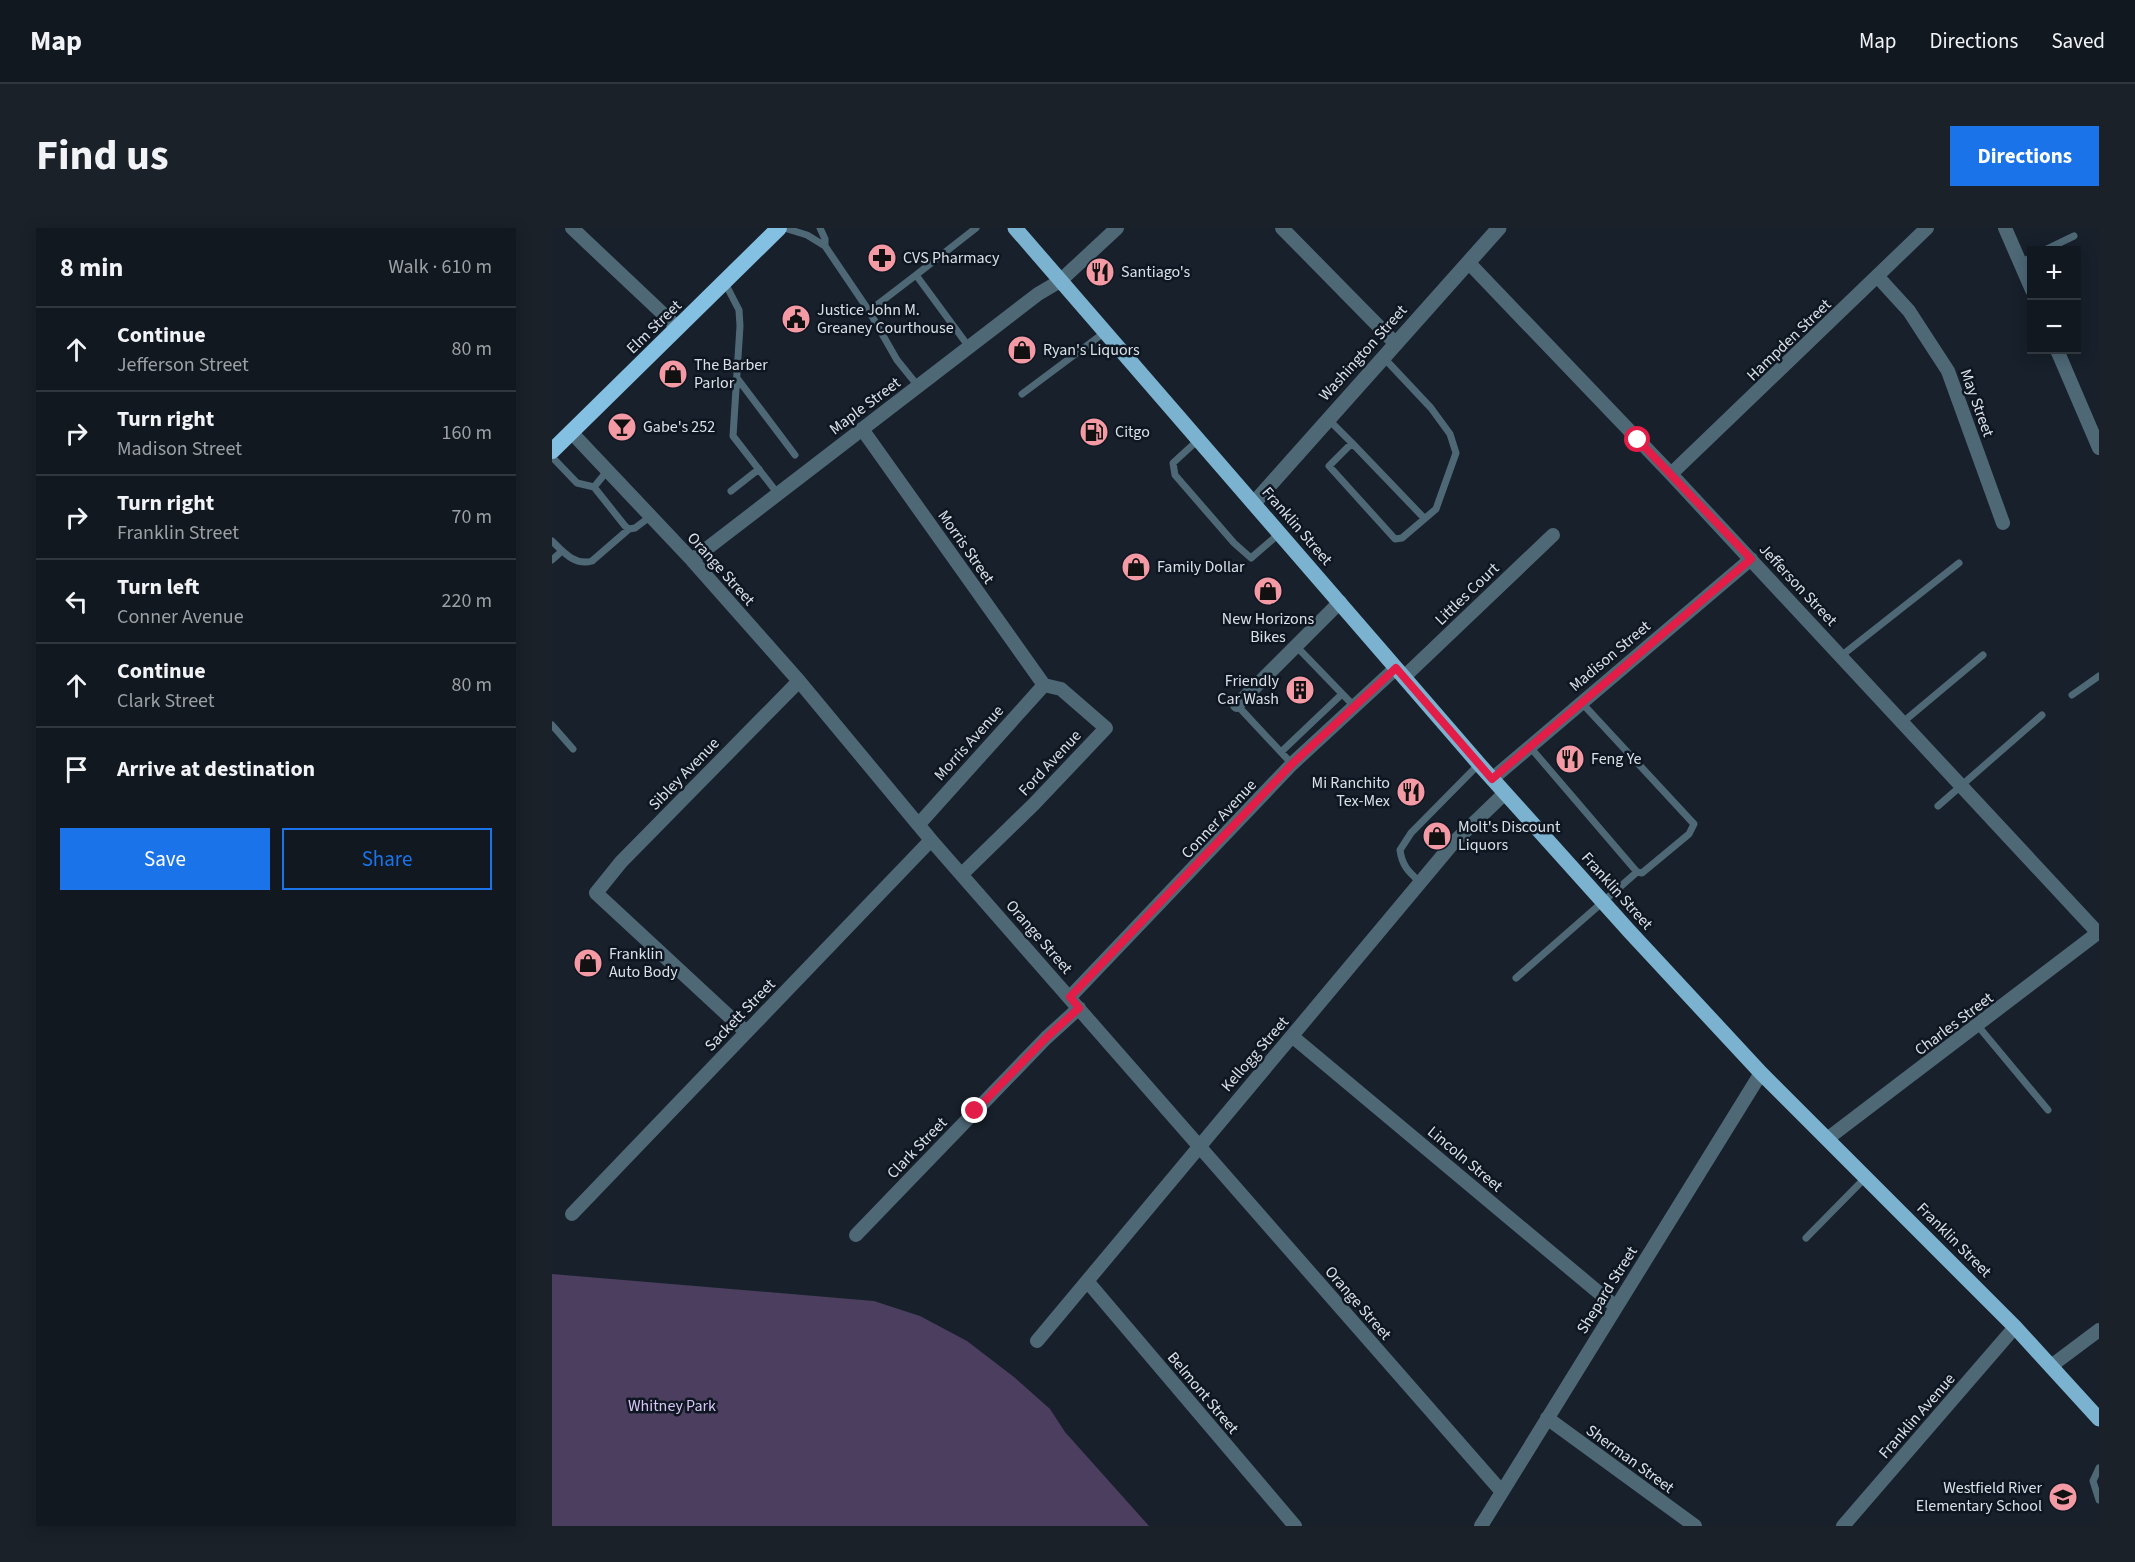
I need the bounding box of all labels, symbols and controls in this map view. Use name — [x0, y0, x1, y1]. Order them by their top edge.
text: Map — [30, 21, 82, 61]
text: Map — [1859, 26, 1897, 56]
text: Directions — [1930, 26, 2018, 56]
text: Saved — [2051, 26, 2105, 56]
text: Find us — [36, 126, 169, 186]
button: Directions — [1950, 126, 2099, 186]
pharmacy icon: CVS Pharmacy — [866, 242, 898, 274]
map controls — [2027, 246, 2081, 354]
button: + — [2027, 246, 2081, 300]
place label: CVS Pharmacy — [903, 247, 1000, 269]
text: 8 min — [60, 249, 123, 286]
text: Walk · 610 m — [388, 253, 492, 281]
restaurant icon: Santiago's — [1084, 256, 1116, 288]
place label: Santiago's — [1121, 261, 1190, 283]
street label: Hampden Street — [1742, 294, 1836, 386]
street label: Elm Street — [622, 295, 687, 359]
place label: Justice John M. Greaney Courthouse — [817, 299, 954, 339]
street label: Washington Street — [1314, 300, 1413, 406]
button: − — [2027, 300, 2081, 354]
public building icon: Justice John M. Greaney Courthouse — [780, 303, 812, 335]
text: Continue — [117, 319, 206, 351]
icon: ahead — [60, 333, 93, 366]
shop icon: Ryan's Liquors — [1006, 334, 1038, 366]
text: 80 m — [452, 335, 492, 363]
place label: Ryan's Liquors — [1043, 339, 1140, 361]
text: Jefferson Street — [117, 351, 249, 379]
place label: The Barber Parlor — [694, 354, 768, 394]
shop icon: The Barber Parlor — [657, 358, 689, 390]
street label: May Street — [1955, 366, 2000, 440]
street label: Maple Street — [825, 372, 906, 440]
text: Turn right — [117, 403, 214, 435]
bar icon: Gabe's 252 — [606, 411, 638, 443]
place label: Gabe's 252 — [643, 416, 715, 438]
fuel station icon: Citgo — [1078, 416, 1110, 448]
icon: right — [60, 417, 93, 450]
text: 160 m — [442, 419, 492, 447]
place label: Citgo — [1115, 421, 1150, 443]
route start — [1624, 426, 1650, 452]
text: Madison Street — [117, 435, 242, 463]
street label: Franklin Street — [1257, 482, 1338, 570]
text: Turn right — [117, 487, 214, 519]
icon: right — [60, 501, 93, 534]
text: 70 m — [452, 503, 492, 531]
street label: Morris Street — [933, 506, 1000, 589]
text: Franklin Street — [117, 519, 239, 547]
street label: Orange Street — [682, 528, 760, 611]
street label: Jefferson Street — [1754, 539, 1842, 632]
shop icon: Family Dollar — [1120, 551, 1152, 583]
place label: Family Dollar — [1157, 556, 1245, 578]
street label: Littles Court — [1430, 557, 1504, 630]
text: Turn left — [117, 571, 199, 603]
shop icon: New Horizons Bikes — [1252, 575, 1284, 607]
icon: left — [60, 585, 93, 618]
text: 220 m — [442, 587, 492, 615]
text: Conner Avenue — [117, 603, 244, 631]
place label: New Horizons Bikes — [1222, 608, 1315, 648]
street label: Madison Street — [1565, 615, 1656, 697]
text: Continue — [117, 655, 206, 687]
icon: ahead — [60, 669, 93, 702]
place label: Friendly Car Wash — [1217, 670, 1280, 710]
text: 80 m — [452, 671, 492, 699]
building icon: Friendly Car Wash — [1284, 674, 1316, 706]
text: Clark Street — [117, 687, 215, 715]
street label: Morris Avenue — [929, 700, 1009, 785]
street label: Ford Avenue — [1014, 725, 1086, 801]
street label: Sibley Avenue — [644, 733, 724, 815]
restaurant icon: Feng Ye — [1554, 743, 1586, 775]
place label: Feng Ye — [1591, 748, 1642, 770]
icon: arrive — [60, 753, 93, 786]
text: Arrive at destination — [117, 753, 315, 785]
place label: Mi Ranchito Tex-Mex — [1312, 772, 1390, 812]
street label: Conner Avenue — [1176, 774, 1262, 864]
restaurant icon: Mi Ranchito Tex-Mex — [1395, 776, 1427, 808]
place label: Molt's Discount Liquors — [1458, 816, 1561, 856]
shop icon: Molt's Discount Liquors — [1421, 820, 1453, 852]
button: Save — [60, 828, 270, 890]
button: Share — [282, 828, 492, 890]
street label: Franklin Street — [1576, 847, 1658, 935]
street label: Orange Street — [1001, 895, 1078, 979]
place label: Franklin Auto Body — [609, 943, 678, 983]
shop icon: Franklin Auto Body — [572, 947, 604, 979]
street label: Sackett Street — [700, 973, 781, 1056]
street label: Charles Street — [1910, 987, 1998, 1061]
street label: Kellogg Street — [1216, 1011, 1294, 1096]
route end — [961, 1097, 987, 1123]
street label: Clark Street — [882, 1112, 952, 1184]
street label: Lincoln Street — [1423, 1121, 1508, 1197]
street label: Franklin Street — [1912, 1198, 1997, 1283]
street label: Shepard Street — [1571, 1241, 1643, 1338]
street label: Orange Street — [1320, 1261, 1397, 1345]
street label: Belmont Street — [1162, 1347, 1244, 1439]
street label: Franklin Avenue — [1874, 1368, 1960, 1464]
park label: Whitney Park — [628, 1395, 716, 1417]
street label: Sherman Street — [1581, 1420, 1679, 1499]
place label: Westfield River Elementary School — [1916, 1477, 2042, 1517]
school or university icon: Westfield River Elementary School — [2047, 1481, 2079, 1513]

